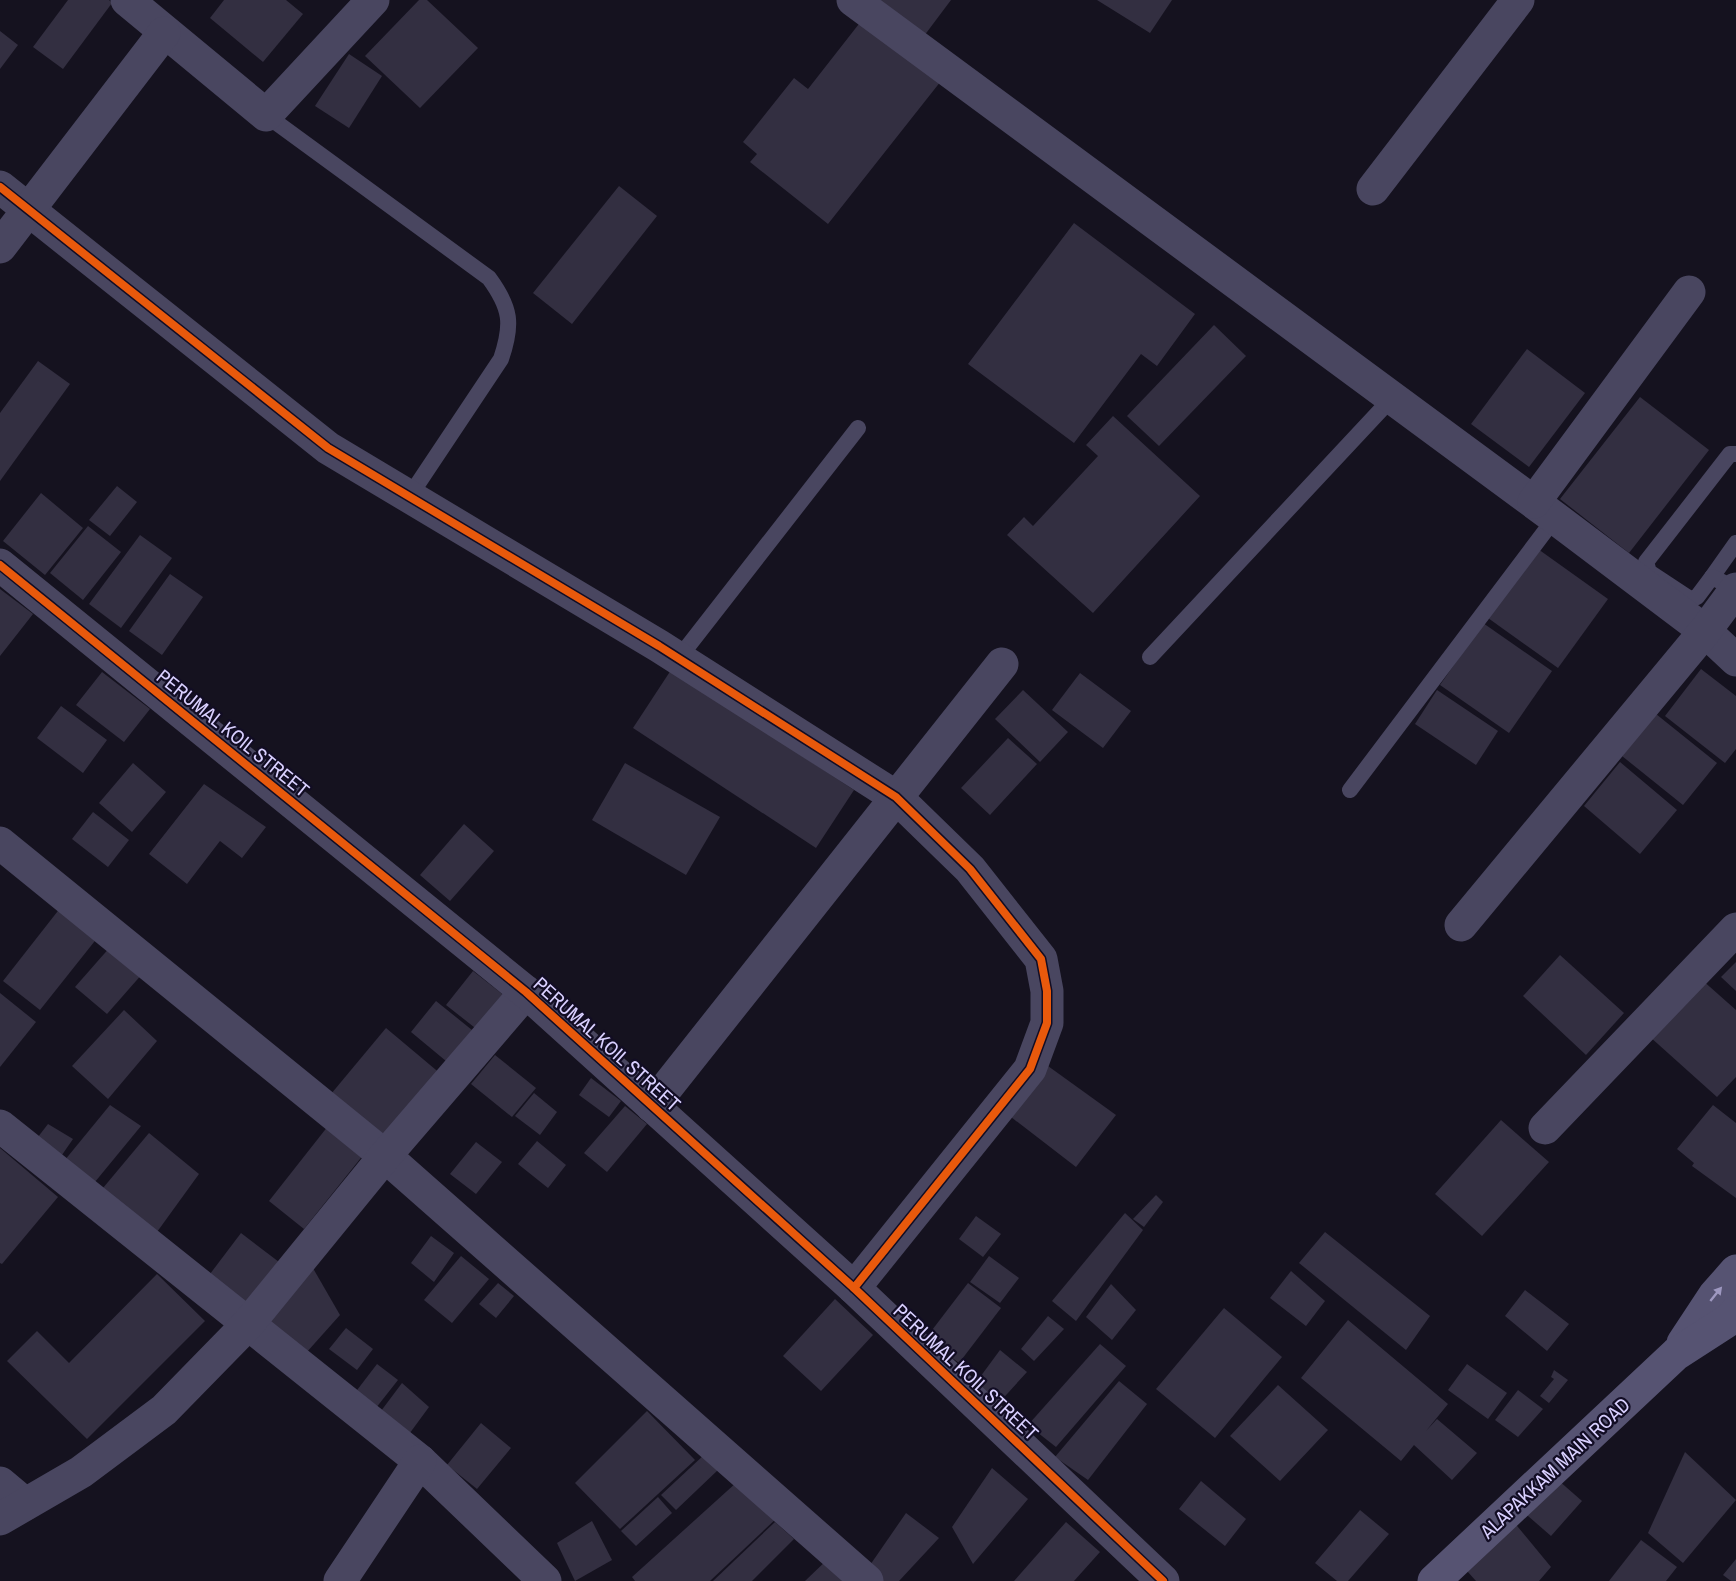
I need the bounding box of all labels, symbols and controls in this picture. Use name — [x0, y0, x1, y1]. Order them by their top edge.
street label: PERUMAL KOIL STREET — [151, 663, 315, 803]
street label: PERUMAL KOIL STREET — [528, 970, 687, 1117]
one-way arrow — [1709, 1287, 1722, 1302]
street label: PERUMAL KOIL STREET — [888, 1297, 1045, 1446]
street label: ALAPAKKAM MAIN ROAD — [1473, 1391, 1635, 1545]

